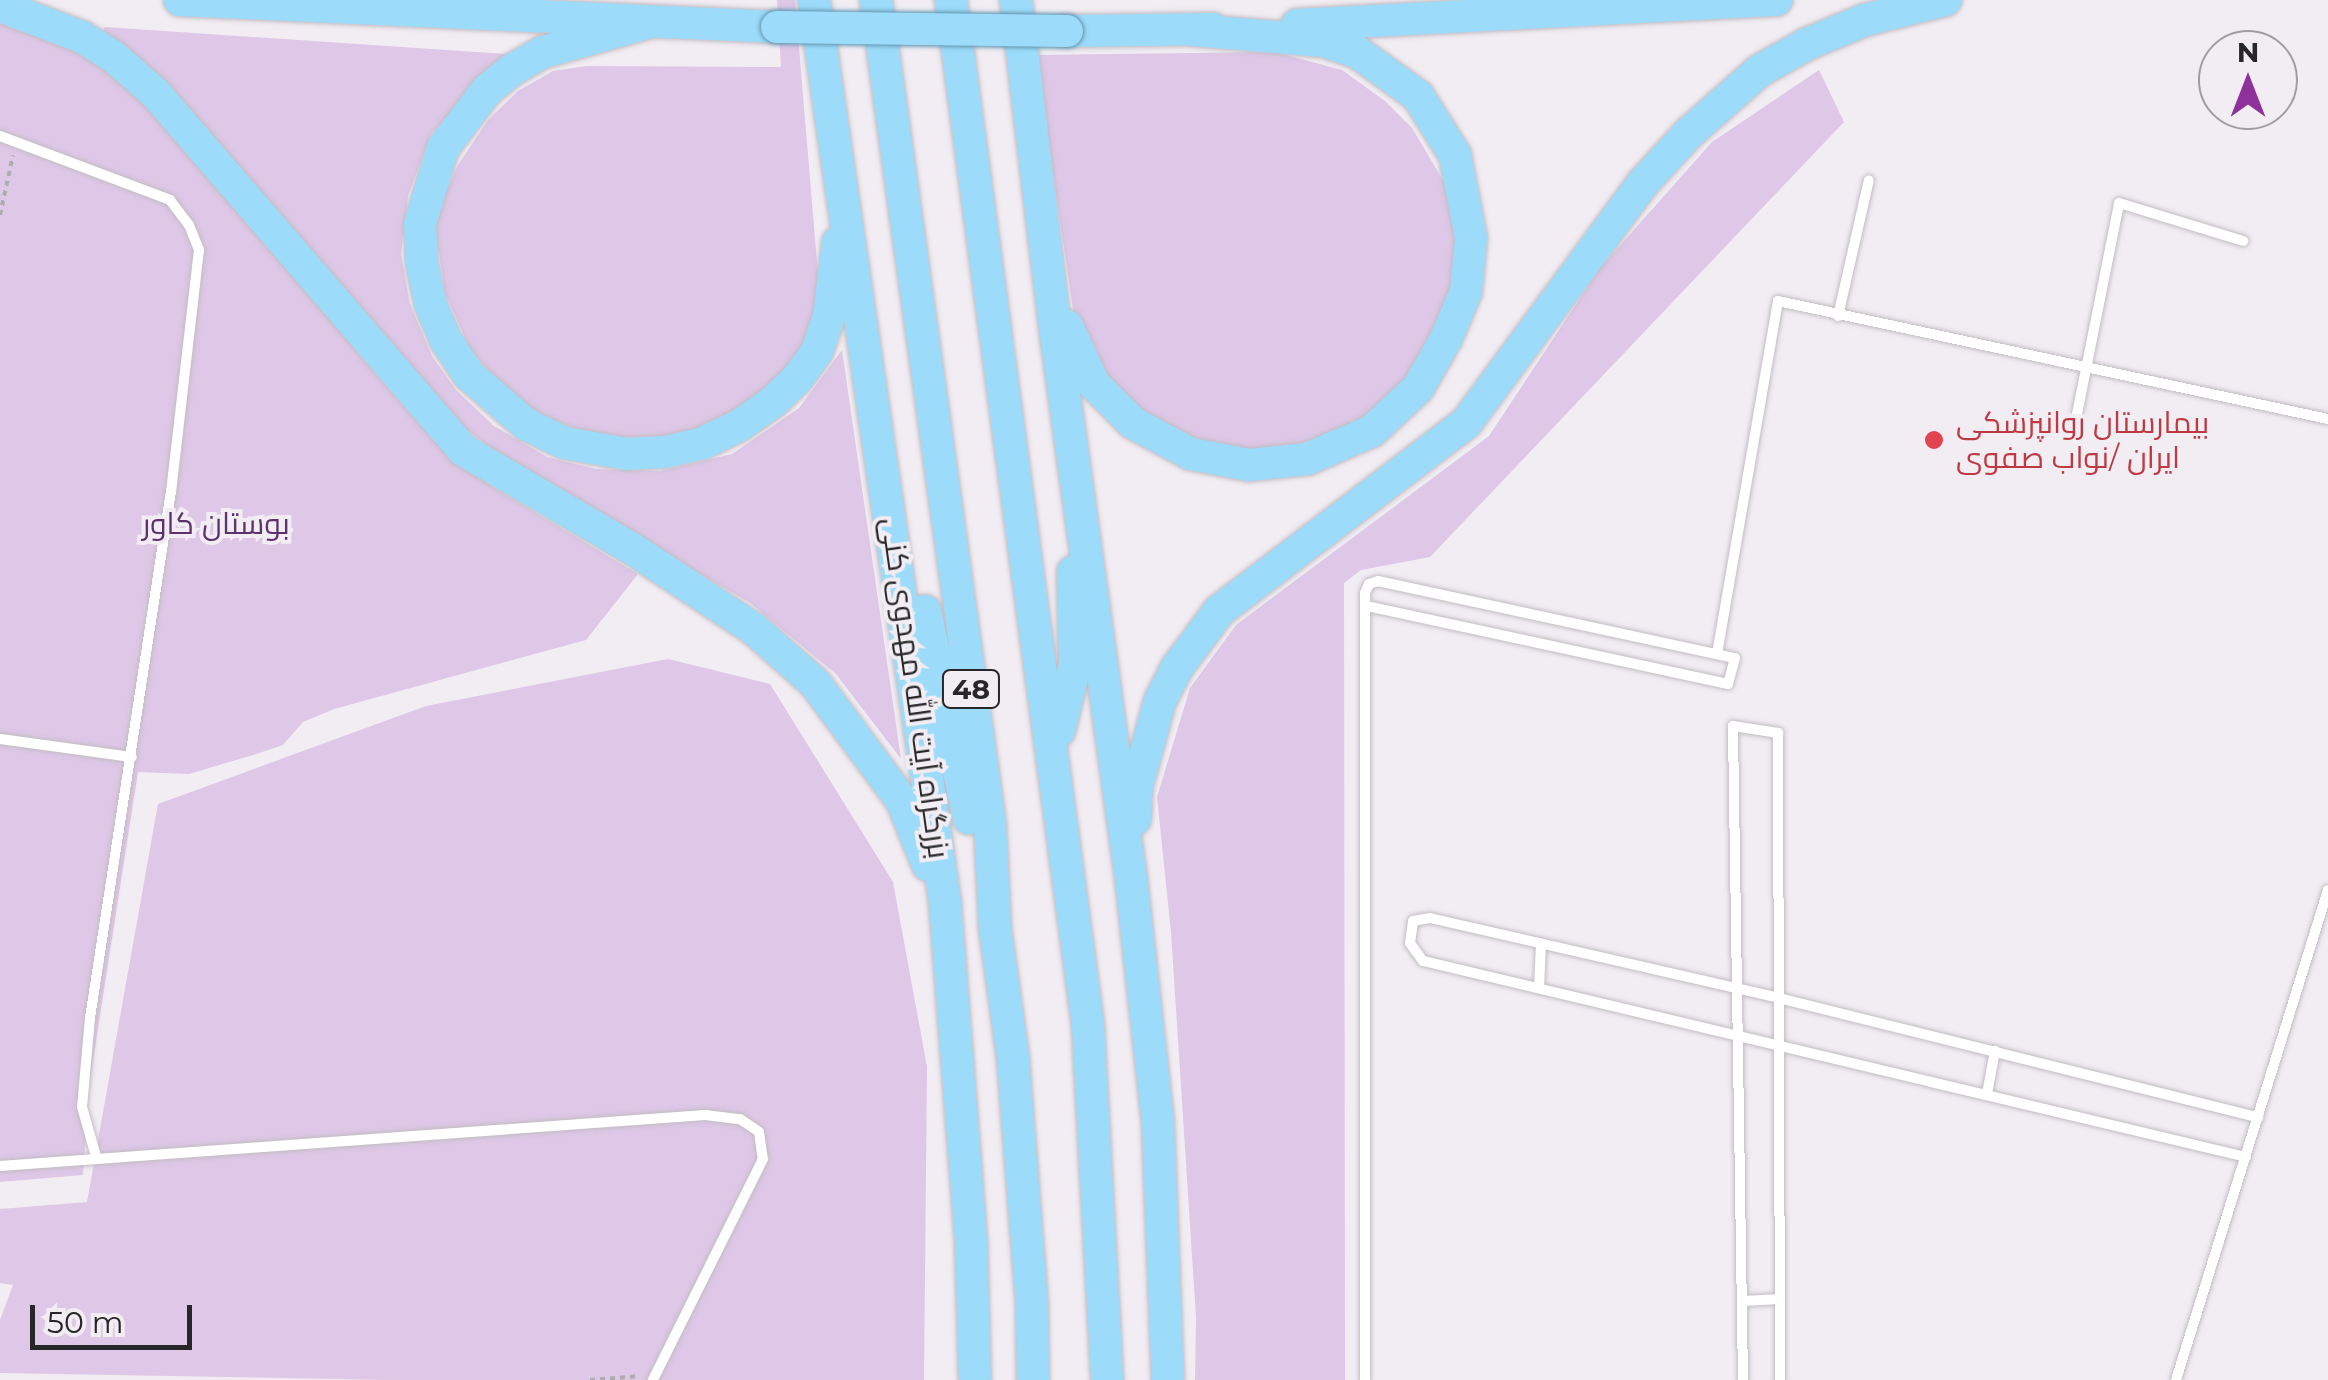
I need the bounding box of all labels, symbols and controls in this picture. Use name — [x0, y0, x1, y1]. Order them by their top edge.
north arrow — [2198, 30, 2298, 130]
text: N — [2237, 35, 2259, 69]
place label: بیمارستان روانپزشکی ایران /نواب صفوی — [1956, 405, 2209, 476]
marker: بیمارستان روانپزشکی ایران /نواب صفوی — [1921, 427, 1947, 453]
park label: بوستان کاور — [142, 506, 290, 542]
street label: بزرگراه آیت الله مهدوی کنی — [873, 515, 957, 861]
road number: 48 — [941, 666, 1001, 712]
scale bar — [35, 1285, 198, 1347]
text: 50 m — [47, 1304, 124, 1341]

